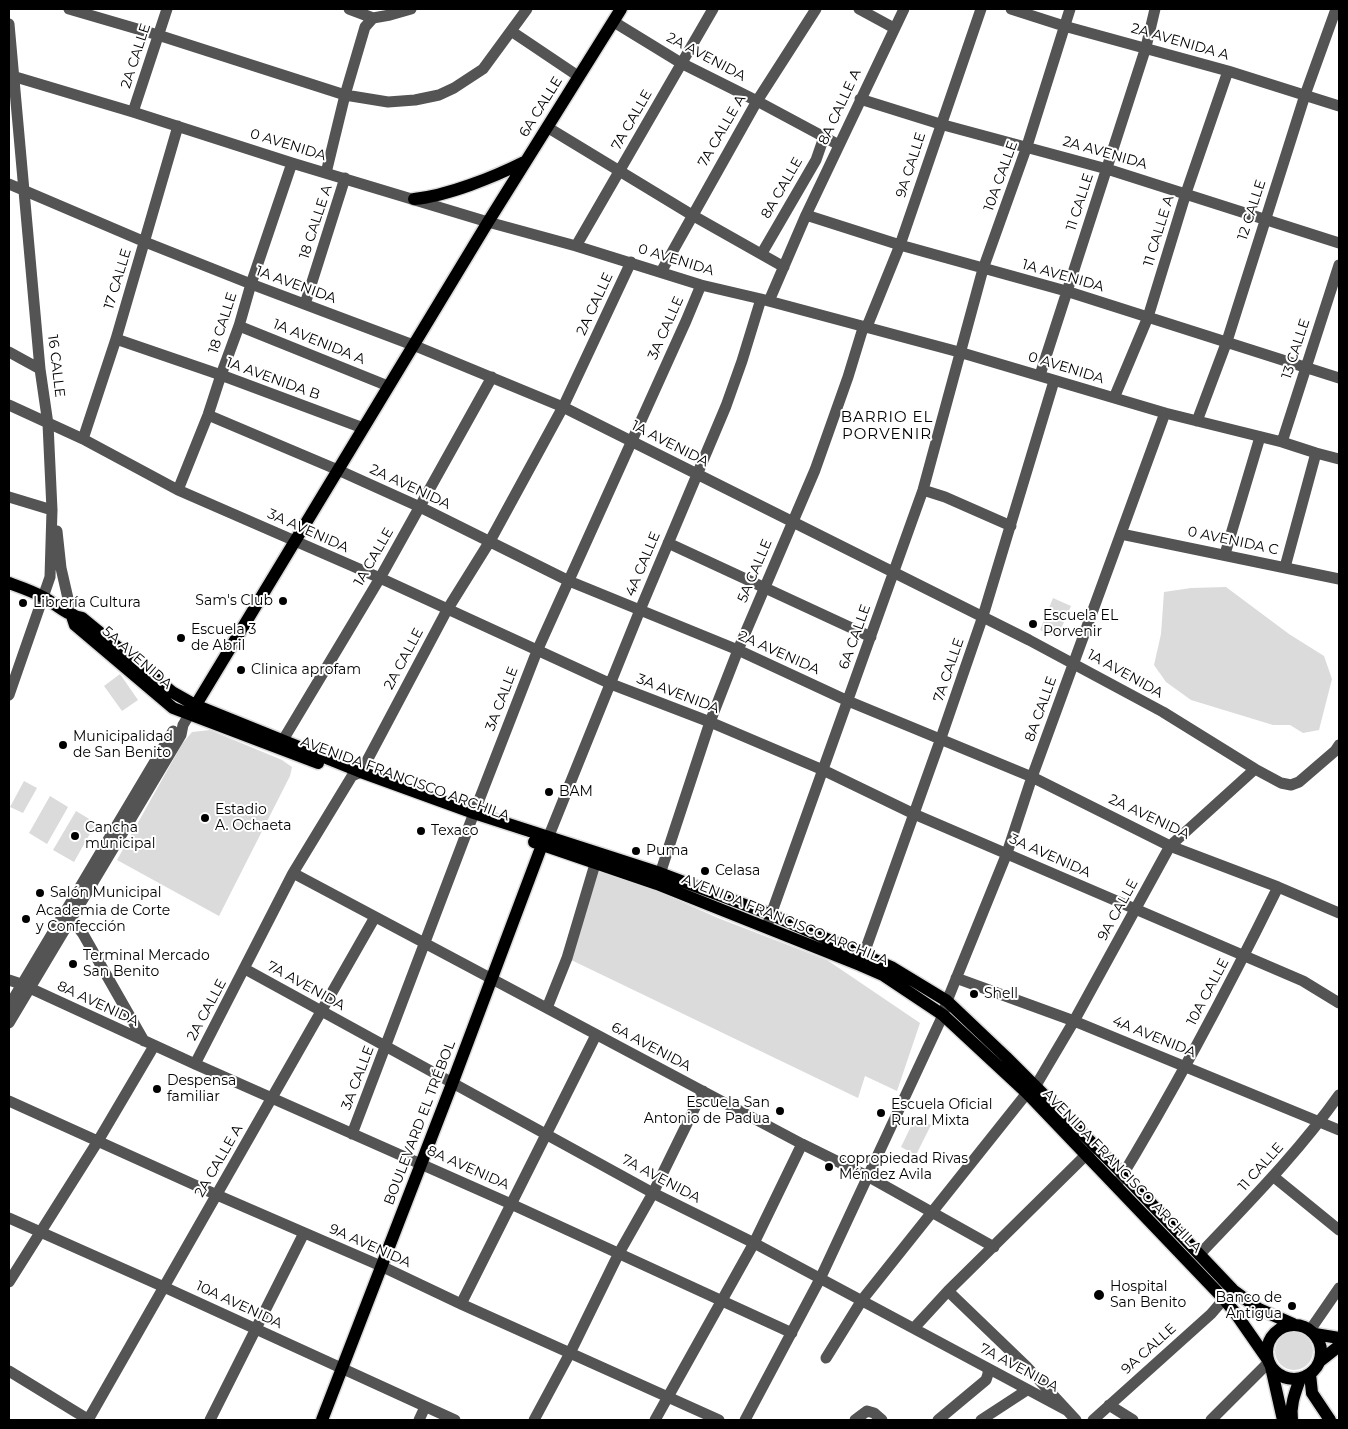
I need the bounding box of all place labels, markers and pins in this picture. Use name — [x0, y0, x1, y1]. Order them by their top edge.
place label: Sam's Club — [195, 593, 273, 609]
place label: Librería Cultura — [33, 595, 141, 611]
marker: Sam's Club — [277, 595, 289, 607]
marker: Librería Cultura — [17, 597, 29, 609]
place label: Escuela EL Porvenir — [1043, 608, 1118, 640]
marker: Escuela EL Porvenir — [1027, 618, 1039, 630]
place label: Escuela 3 de Abril — [191, 622, 256, 654]
marker: Escuela 3 de Abril — [175, 632, 187, 644]
place label: Clinica aprofam — [251, 662, 361, 678]
marker: Clinica aprofam — [235, 664, 247, 676]
place label: Municipalidad de San Benito — [73, 729, 173, 762]
marker: Municipalidad de San Benito — [57, 739, 69, 751]
place label: BAM — [559, 784, 593, 800]
marker: BAM — [543, 786, 555, 798]
place label: Estadio A. Ochaeta — [215, 802, 292, 834]
marker: Estadio A. Ochaeta — [199, 812, 211, 824]
place label: Cancha municipal — [85, 820, 156, 852]
place label: Texaco — [431, 823, 479, 839]
marker: Texaco — [415, 825, 427, 837]
marker: Cancha municipal — [69, 830, 81, 842]
place label: Puma — [646, 843, 689, 859]
marker: Puma — [630, 845, 642, 857]
place label: Celasa — [715, 863, 760, 879]
marker: Celasa — [699, 865, 711, 877]
place label: Salón Municipal — [50, 885, 162, 901]
marker: Salón Municipal — [34, 887, 46, 899]
place label: Academia de Corte y Confección — [36, 903, 170, 936]
marker: Academia de Corte y Confección — [20, 913, 32, 925]
place label: Terminal Mercado San Benito — [83, 948, 210, 980]
marker: Terminal Mercado San Benito — [67, 958, 79, 970]
place label: Shell — [984, 986, 1018, 1002]
marker: Shell — [968, 988, 980, 1000]
place label: Despensa familiar — [167, 1073, 236, 1106]
marker: Despensa familiar — [151, 1083, 163, 1095]
place label: Escuela San Antonio de Padua — [644, 1095, 770, 1128]
place label: Escuela Oficial Rural Mixta — [891, 1097, 992, 1130]
marker: Escuela San Antonio de Padua — [774, 1105, 786, 1117]
marker: Escuela Oficial Rural Mixta — [875, 1107, 887, 1119]
place label: copropiedad Rivas Méndez Avila — [839, 1151, 968, 1184]
marker: copropiedad Rivas Méndez Avila — [823, 1161, 835, 1173]
place label: Hospital San Benito — [1110, 1279, 1186, 1311]
marker: Hospital San Benito — [1092, 1288, 1106, 1302]
place label: Banco de Antigua — [1216, 1290, 1282, 1322]
marker: Banco de Antigua — [1286, 1300, 1298, 1312]

